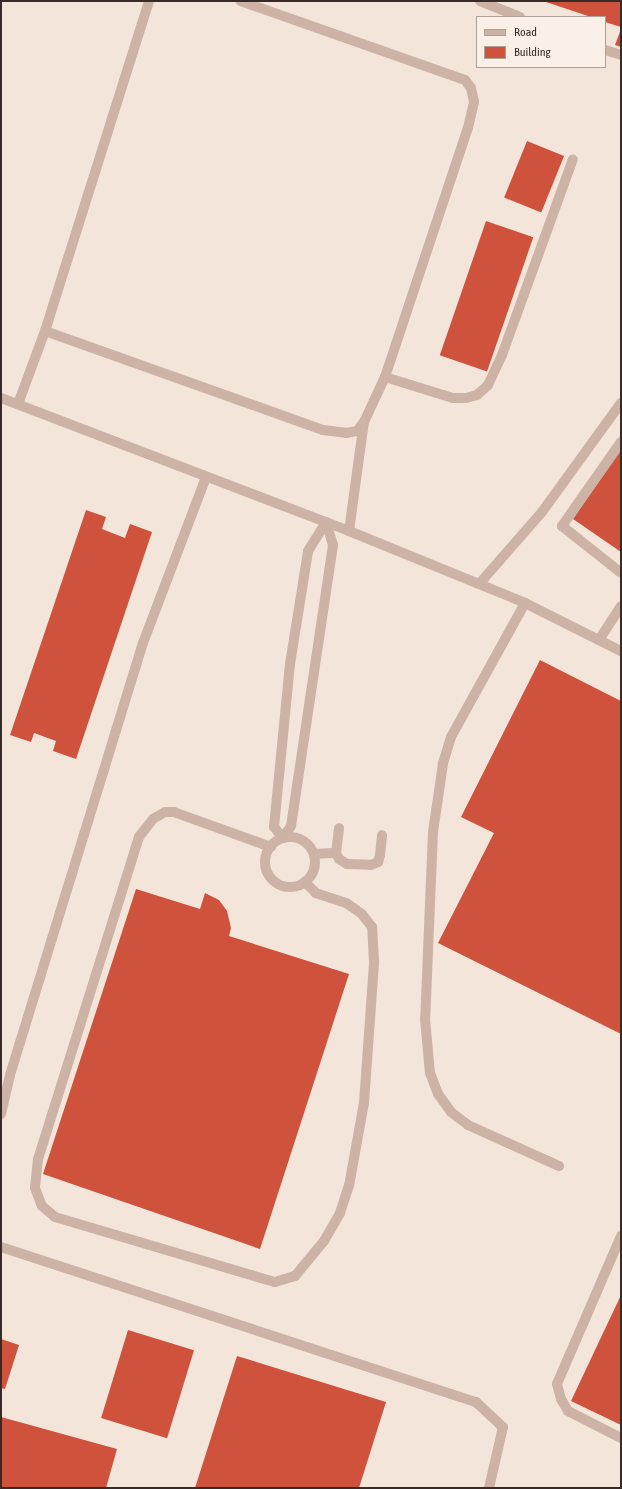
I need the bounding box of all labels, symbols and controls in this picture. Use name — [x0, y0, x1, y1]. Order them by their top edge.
legend — [476, 16, 606, 68]
text: Road — [514, 25, 537, 39]
text: Building — [514, 45, 551, 59]

